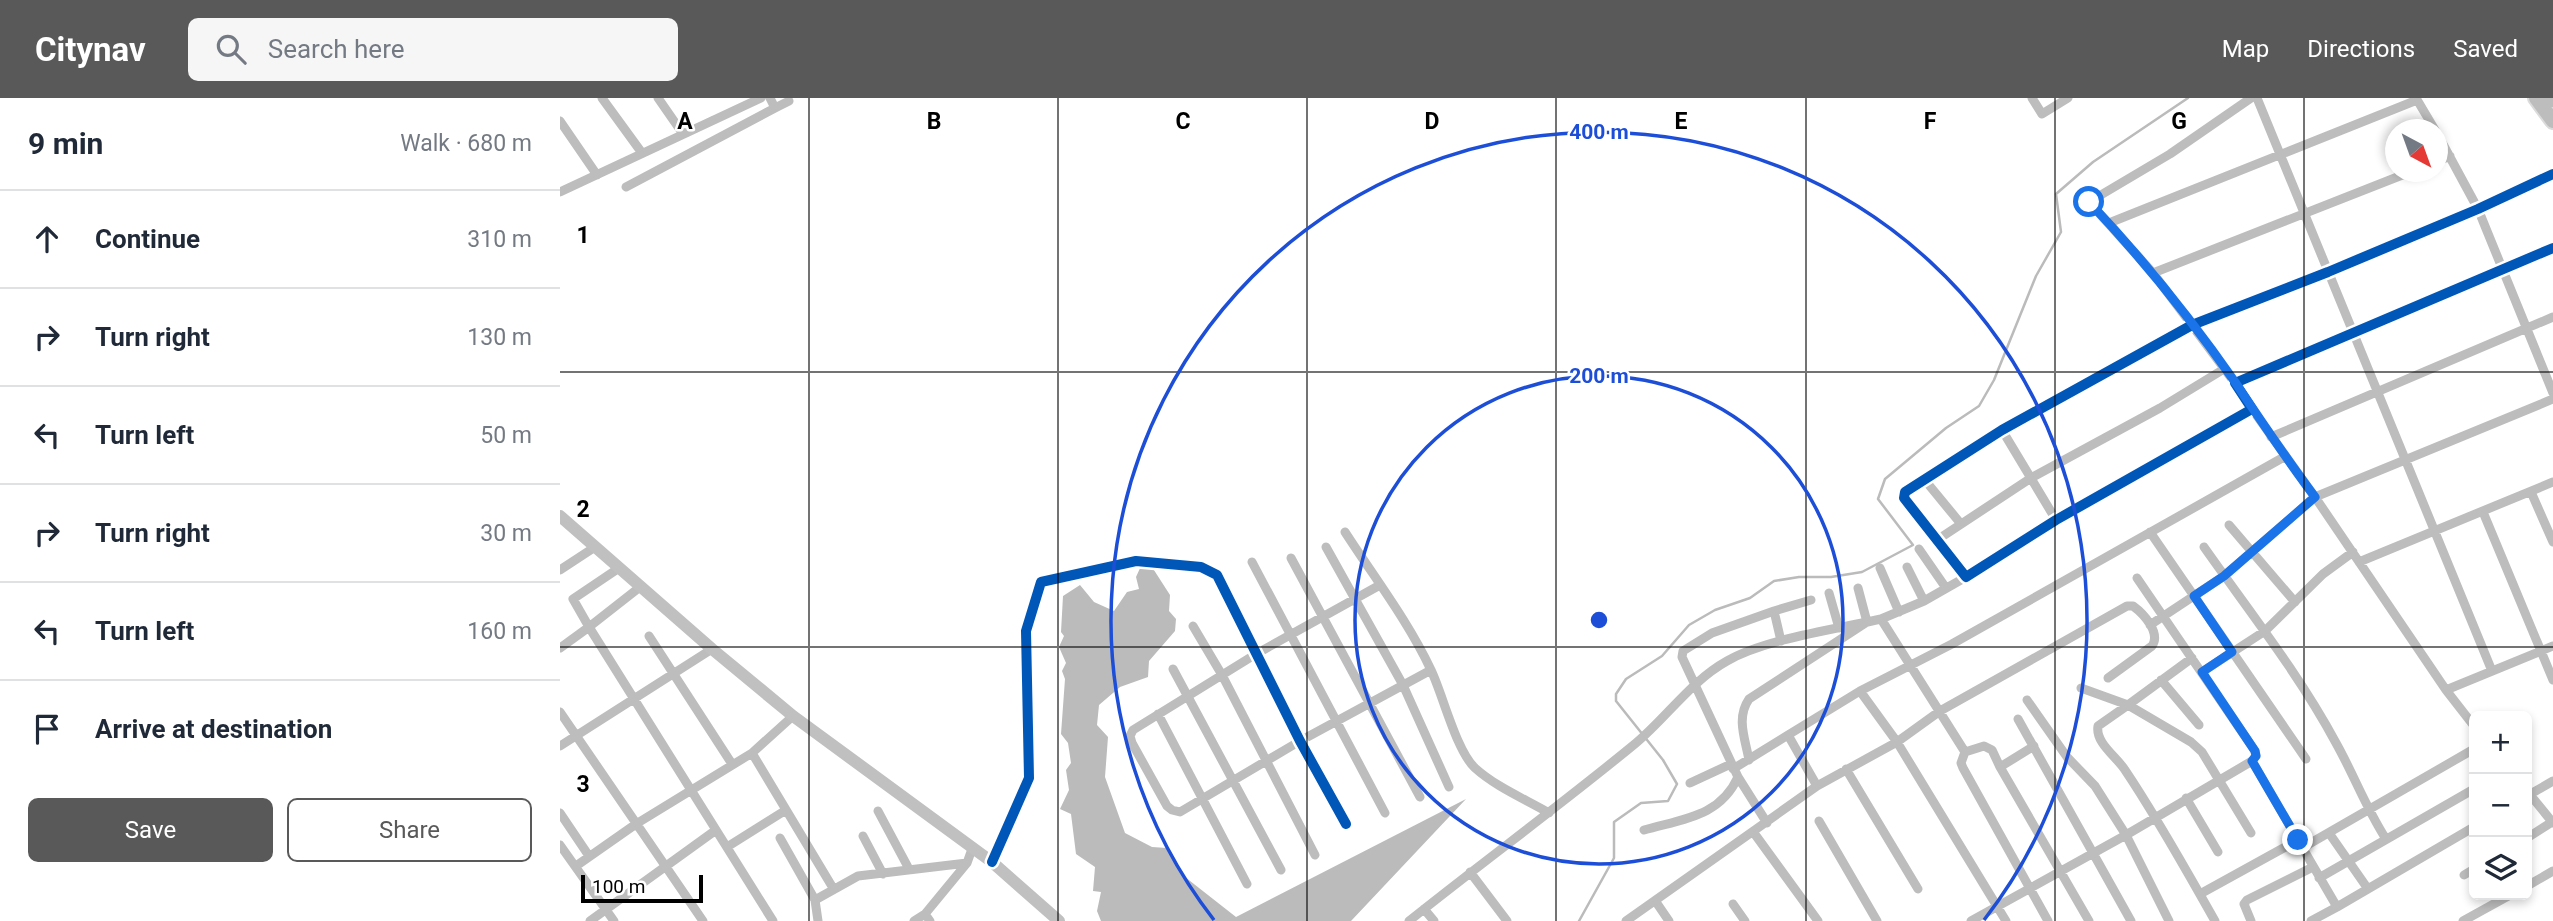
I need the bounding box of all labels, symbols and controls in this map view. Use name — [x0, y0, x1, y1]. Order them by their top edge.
search box — [188, 18, 678, 81]
text: Citynav — [35, 30, 146, 69]
icon: search — [212, 30, 250, 68]
text: Search here — [268, 34, 405, 64]
text: Map — [2222, 35, 2269, 63]
text: Directions — [2307, 35, 2415, 63]
text: Saved — [2453, 35, 2518, 63]
text: A — [677, 108, 693, 135]
text: B — [927, 108, 941, 135]
text: C — [1175, 108, 1191, 135]
text: D — [1425, 108, 1439, 135]
text: E — [1675, 108, 1688, 135]
text: F — [1924, 108, 1937, 135]
text: G — [2171, 108, 2187, 135]
north arrow — [2385, 119, 2448, 182]
text: 400 m — [1569, 120, 1629, 144]
text: 9 min — [28, 126, 103, 161]
text: Walk · 680 m — [400, 130, 532, 157]
route start — [2073, 186, 2104, 217]
icon: ahead — [28, 220, 66, 258]
text: 1 — [576, 222, 590, 249]
text: Continue — [95, 224, 200, 254]
text: 310 m — [467, 226, 532, 253]
icon: right — [28, 318, 66, 356]
text: Turn right — [95, 322, 210, 352]
text: 130 m — [467, 324, 532, 351]
text: 200 m — [1569, 364, 1629, 388]
icon: left — [28, 416, 66, 454]
text: Turn left — [95, 420, 194, 450]
text: 50 m — [480, 422, 532, 449]
text: 2 — [576, 496, 590, 523]
icon: right — [28, 514, 66, 552]
text: Turn right — [95, 518, 210, 548]
text: 30 m — [480, 520, 532, 547]
centre of rings — [1587, 608, 1611, 632]
icon: left — [28, 612, 66, 650]
text: Turn left — [95, 616, 194, 646]
text: 160 m — [467, 618, 532, 645]
icon: arrive — [28, 710, 66, 748]
map controls — [2469, 711, 2532, 900]
button: + — [2469, 711, 2532, 774]
text: Arrive at destination — [95, 714, 332, 744]
text: 3 — [576, 771, 590, 798]
button: − — [2469, 774, 2532, 837]
button: Save — [28, 798, 273, 862]
button: Share — [287, 798, 532, 862]
route end — [2282, 824, 2313, 855]
button: layers — [2469, 837, 2532, 900]
scale bar — [581, 872, 704, 904]
text: 100 m — [592, 875, 645, 898]

